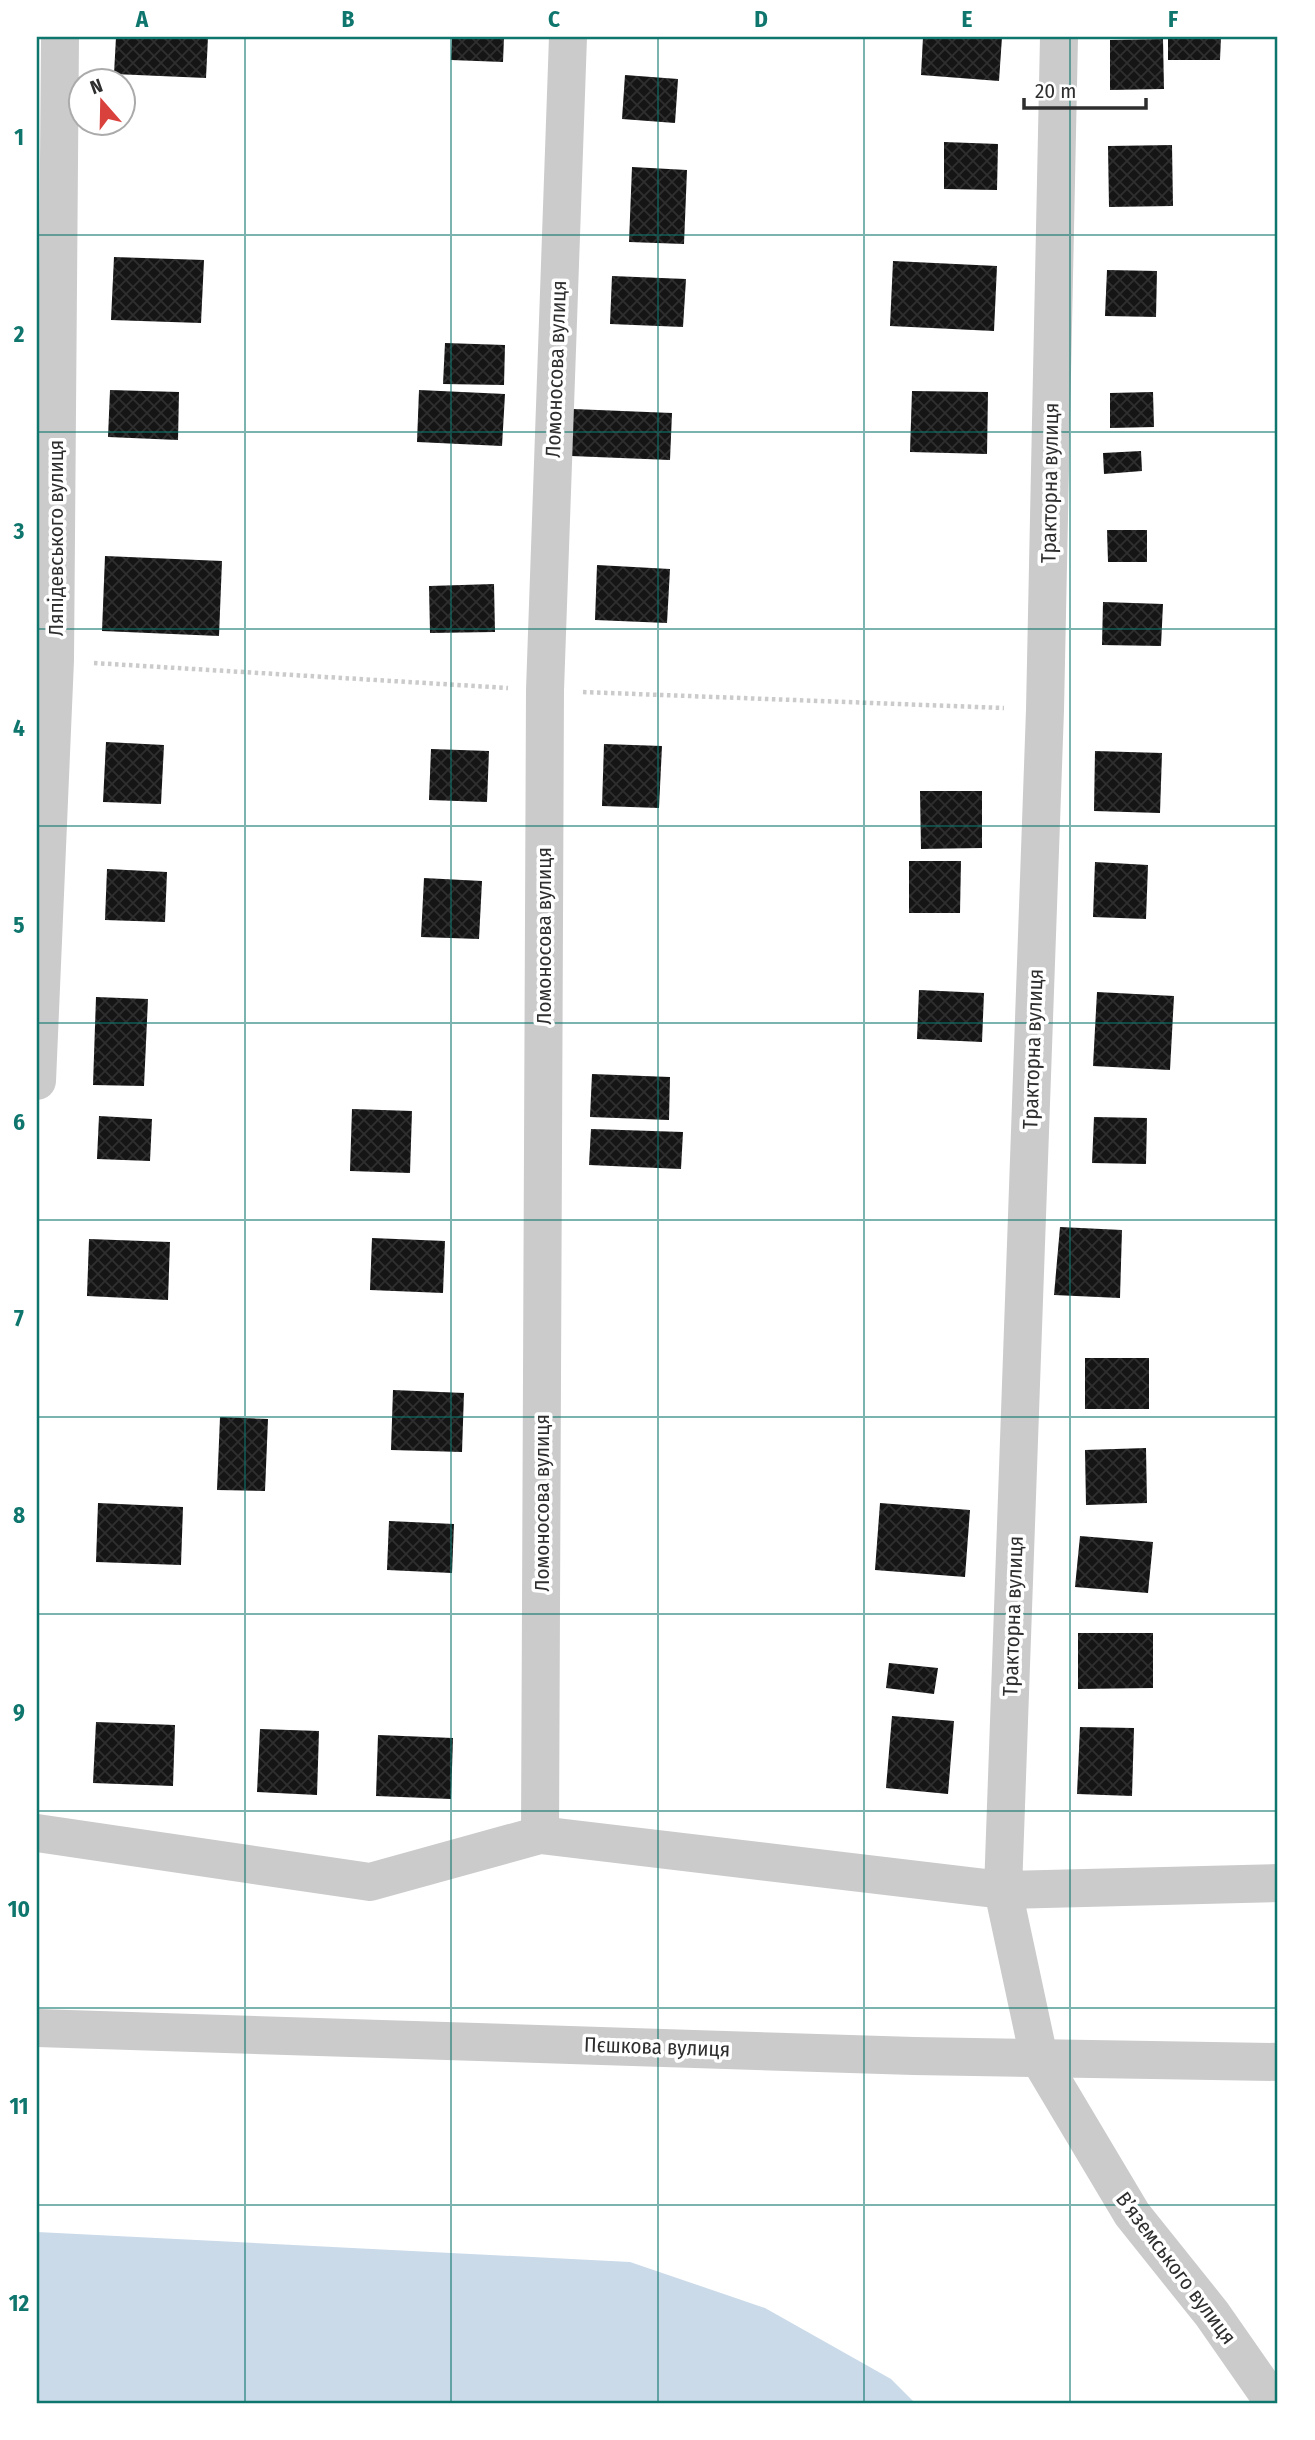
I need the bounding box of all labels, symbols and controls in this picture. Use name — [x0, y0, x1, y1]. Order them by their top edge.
text: A — [135, 5, 149, 33]
text: B — [342, 5, 355, 33]
text: C — [548, 5, 560, 33]
text: D — [754, 5, 768, 33]
text: E — [962, 5, 973, 33]
text: F — [1168, 5, 1178, 33]
north arrow — [66, 66, 136, 136]
scale bar — [1024, 66, 1147, 110]
text: N — [87, 74, 106, 99]
text: 20 m — [1035, 78, 1076, 104]
text: 1 — [14, 123, 24, 151]
street label: Ломоносова вулиця — [540, 280, 572, 458]
text: 2 — [13, 320, 25, 348]
street label: Тракторна вулиця — [1036, 403, 1064, 563]
street label: Ляпідевського вулиця — [43, 440, 69, 636]
text: 3 — [13, 517, 25, 545]
text: 4 — [13, 714, 25, 742]
street label: Ломоносова вулиця — [531, 847, 557, 1025]
text: 5 — [13, 911, 25, 939]
street label: Тракторна вулиця — [1017, 968, 1049, 1130]
text: 6 — [13, 1108, 25, 1136]
text: 7 — [14, 1304, 24, 1332]
street label: Ломоносова вулиця — [529, 1414, 555, 1592]
text: 8 — [13, 1501, 25, 1529]
street label: Тракторна вулиця — [997, 1535, 1029, 1697]
text: 9 — [13, 1698, 25, 1726]
text: 10 — [8, 1895, 30, 1923]
street label: Пєшкова вулиця — [584, 2031, 730, 2063]
text: 11 — [9, 2092, 29, 2120]
street label: В’яземського вулиця — [1110, 2187, 1242, 2349]
text: 12 — [9, 2289, 30, 2317]

